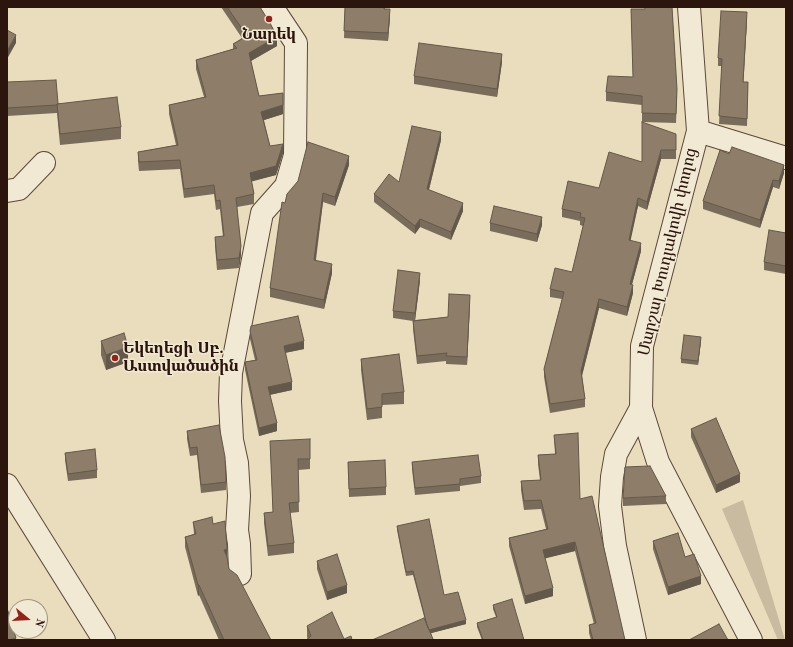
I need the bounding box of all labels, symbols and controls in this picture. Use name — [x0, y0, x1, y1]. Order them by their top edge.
marker: Նարեկ — [264, 14, 274, 24]
place label: Նարեկ — [242, 25, 296, 45]
street label: Մարշալ Խուդյակովի փողոց — [635, 146, 701, 358]
place label: Եկեղեցի Սբ. Աստվածածին — [123, 339, 239, 377]
marker: Եկեղեցի Սբ. Աստվածածին — [110, 353, 120, 363]
north arrow — [8, 599, 48, 639]
text: N — [32, 617, 45, 628]

